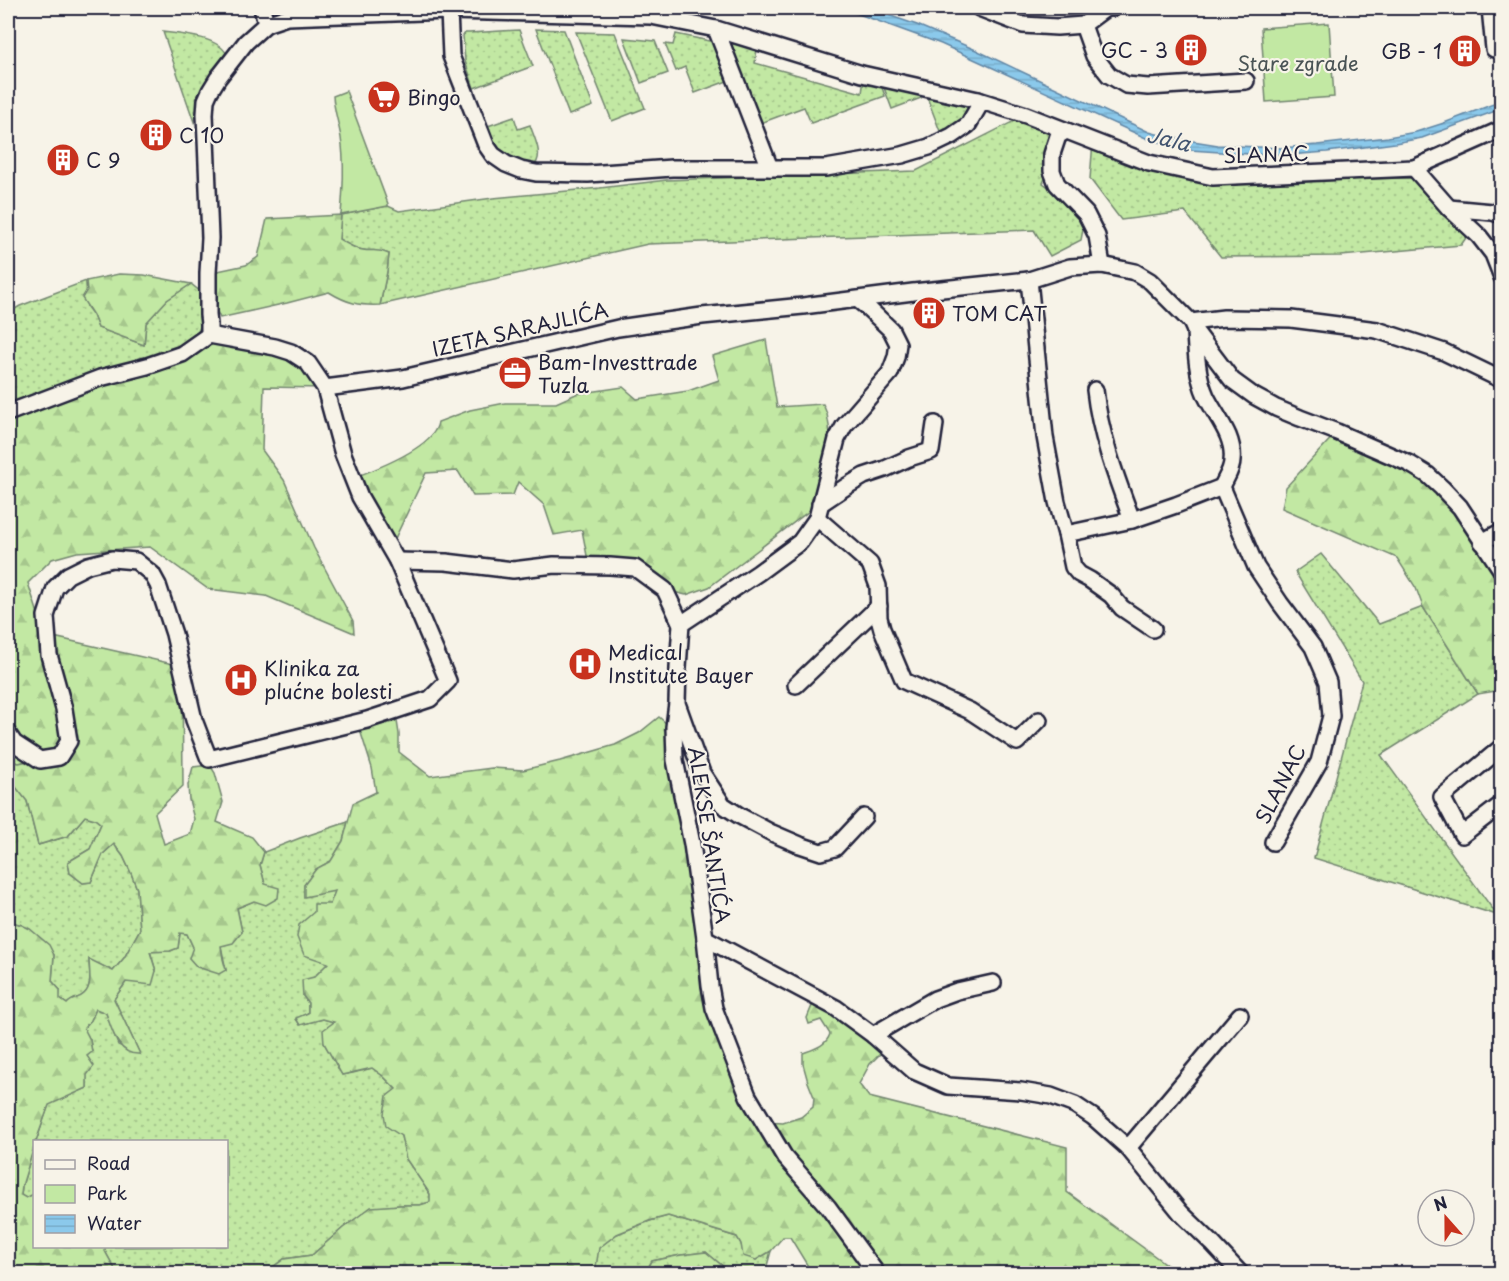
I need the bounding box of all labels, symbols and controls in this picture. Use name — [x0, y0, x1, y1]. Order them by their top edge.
building icon: GC - 3 — [1173, 32, 1209, 68]
building icon: GB - 1 — [1447, 33, 1483, 69]
place label: GC - 3 — [1101, 35, 1168, 65]
place label: GB - 1 — [1381, 36, 1442, 66]
park label: Stare zgrade — [1237, 48, 1359, 78]
supermarket icon: Bingo — [366, 79, 402, 115]
place label: Bingo — [407, 82, 461, 112]
building icon: C 10 — [138, 117, 174, 153]
water label: Jala — [1144, 117, 1195, 159]
place label: C 10 — [179, 120, 224, 150]
street label: SLANAC — [1223, 138, 1309, 170]
building icon: C 9 — [45, 142, 81, 178]
place label: C 9 — [86, 145, 121, 175]
street label: IZETA SARAJLIĆA — [429, 294, 611, 364]
building icon: TOM CAT — [911, 295, 947, 331]
place label: TOM CAT — [952, 298, 1047, 328]
place label: Bam-Investtrade Tuzla — [538, 347, 698, 400]
office icon: Bam-Investtrade Tuzla — [497, 355, 533, 391]
place label: Medical Institute Bayer — [608, 637, 754, 690]
hospital icon: Medical Institute Bayer — [567, 646, 603, 682]
place label: Klinika za plućne bolesti — [264, 653, 393, 706]
hospital icon: Klinika za plućne bolesti — [223, 662, 259, 698]
street label: SLANAC — [1247, 739, 1313, 829]
street label: ALEKSE ŠANTIĆA — [681, 744, 739, 926]
legend — [33, 1140, 228, 1248]
text: Road — [87, 1149, 131, 1176]
text: Park — [87, 1179, 127, 1206]
north arrow — [1416, 1188, 1476, 1248]
text: N — [1430, 1190, 1450, 1217]
text: Water — [87, 1209, 142, 1236]

